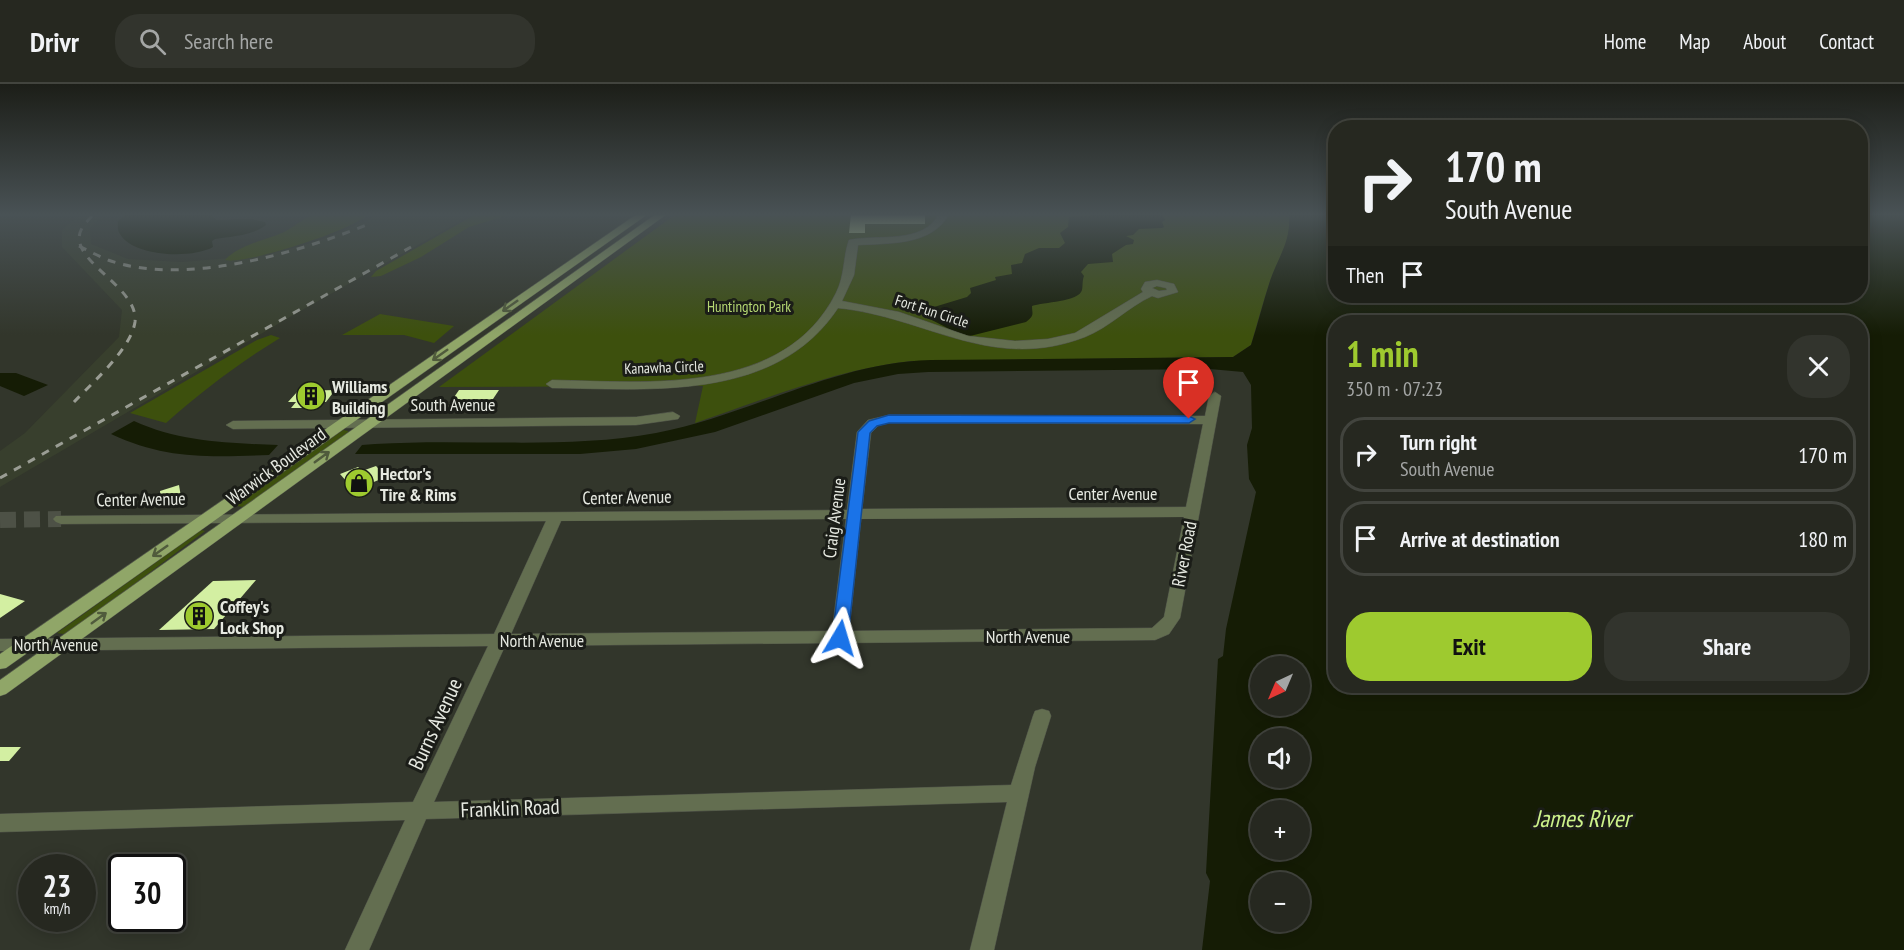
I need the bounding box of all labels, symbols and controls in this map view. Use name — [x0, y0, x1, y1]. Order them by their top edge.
search box — [115, 14, 535, 68]
text: Drivr — [30, 23, 79, 60]
icon: search — [136, 25, 169, 58]
text: Search here — [184, 27, 273, 55]
text: Home — [1604, 28, 1646, 55]
text: Map — [1679, 28, 1710, 55]
text: About — [1743, 28, 1786, 55]
text: Contact — [1819, 28, 1874, 55]
text: 170 m — [1445, 139, 1542, 194]
icon: right — [1346, 144, 1424, 222]
text: South Avenue — [1445, 192, 1573, 226]
icon: arrive — [1396, 258, 1429, 291]
text: Then — [1346, 261, 1384, 289]
street label: Fort Fun Circle — [893, 290, 971, 332]
park label: Huntington Park — [707, 297, 791, 316]
one-way arrow — [502, 300, 518, 312]
text: 1 min — [1346, 330, 1419, 377]
button: close — [1787, 335, 1850, 398]
one-way arrow — [432, 349, 448, 361]
street label: Kanawha Circle — [624, 356, 704, 378]
pin — [1163, 357, 1214, 419]
icon: arrive — [1172, 366, 1205, 399]
place label: Williams Building — [331, 375, 387, 419]
text: 350 m · 07:23 — [1346, 376, 1443, 402]
building icon: Williams Building — [295, 380, 327, 412]
street label: South Avenue — [410, 393, 496, 416]
street label: Warwick Boulevard — [222, 422, 330, 510]
text: Turn right — [1400, 428, 1477, 456]
icon: right — [1349, 438, 1382, 471]
text: 170 m — [1798, 441, 1847, 469]
one-way arrow — [314, 451, 330, 463]
text: South Avenue — [1400, 456, 1494, 482]
place label: Hector's Tire & Rims — [380, 462, 456, 506]
shop icon: Hector's Tire & Rims — [343, 467, 375, 499]
street label: Craig Avenue — [818, 477, 850, 559]
street label: Center Avenue — [1068, 482, 1158, 505]
street label: Center Avenue — [582, 485, 672, 509]
street label: Center Avenue — [96, 487, 186, 511]
street label: River Road — [1166, 519, 1202, 589]
icon: arrive — [1349, 522, 1382, 555]
text: Arrive at destination — [1400, 525, 1560, 553]
text: 180 m — [1798, 525, 1847, 553]
one-way arrow — [152, 545, 168, 557]
place label: Coffey's Lock Shop — [220, 595, 284, 639]
building icon: Coffey's Lock Shop — [183, 600, 215, 632]
position arrow — [808, 606, 872, 670]
one-way arrow — [90, 611, 106, 624]
button: Exit — [1346, 612, 1592, 681]
button: Share — [1604, 612, 1850, 681]
street label: North Avenue — [986, 625, 1070, 648]
street label: North Avenue — [500, 629, 584, 652]
street label: North Avenue — [14, 633, 98, 656]
north arrow — [1250, 656, 1310, 716]
map controls — [1250, 656, 1310, 932]
street label: Burns Avenue — [402, 674, 468, 774]
button: sound — [1250, 728, 1310, 788]
street label: Franklin Road — [460, 793, 560, 823]
button: + — [1250, 800, 1310, 860]
water label: James River — [1533, 803, 1634, 834]
speed limit sign: 30 — [108, 854, 186, 932]
text: 23 — [43, 866, 71, 905]
button: − — [1250, 872, 1310, 932]
text: km/h — [44, 899, 70, 918]

